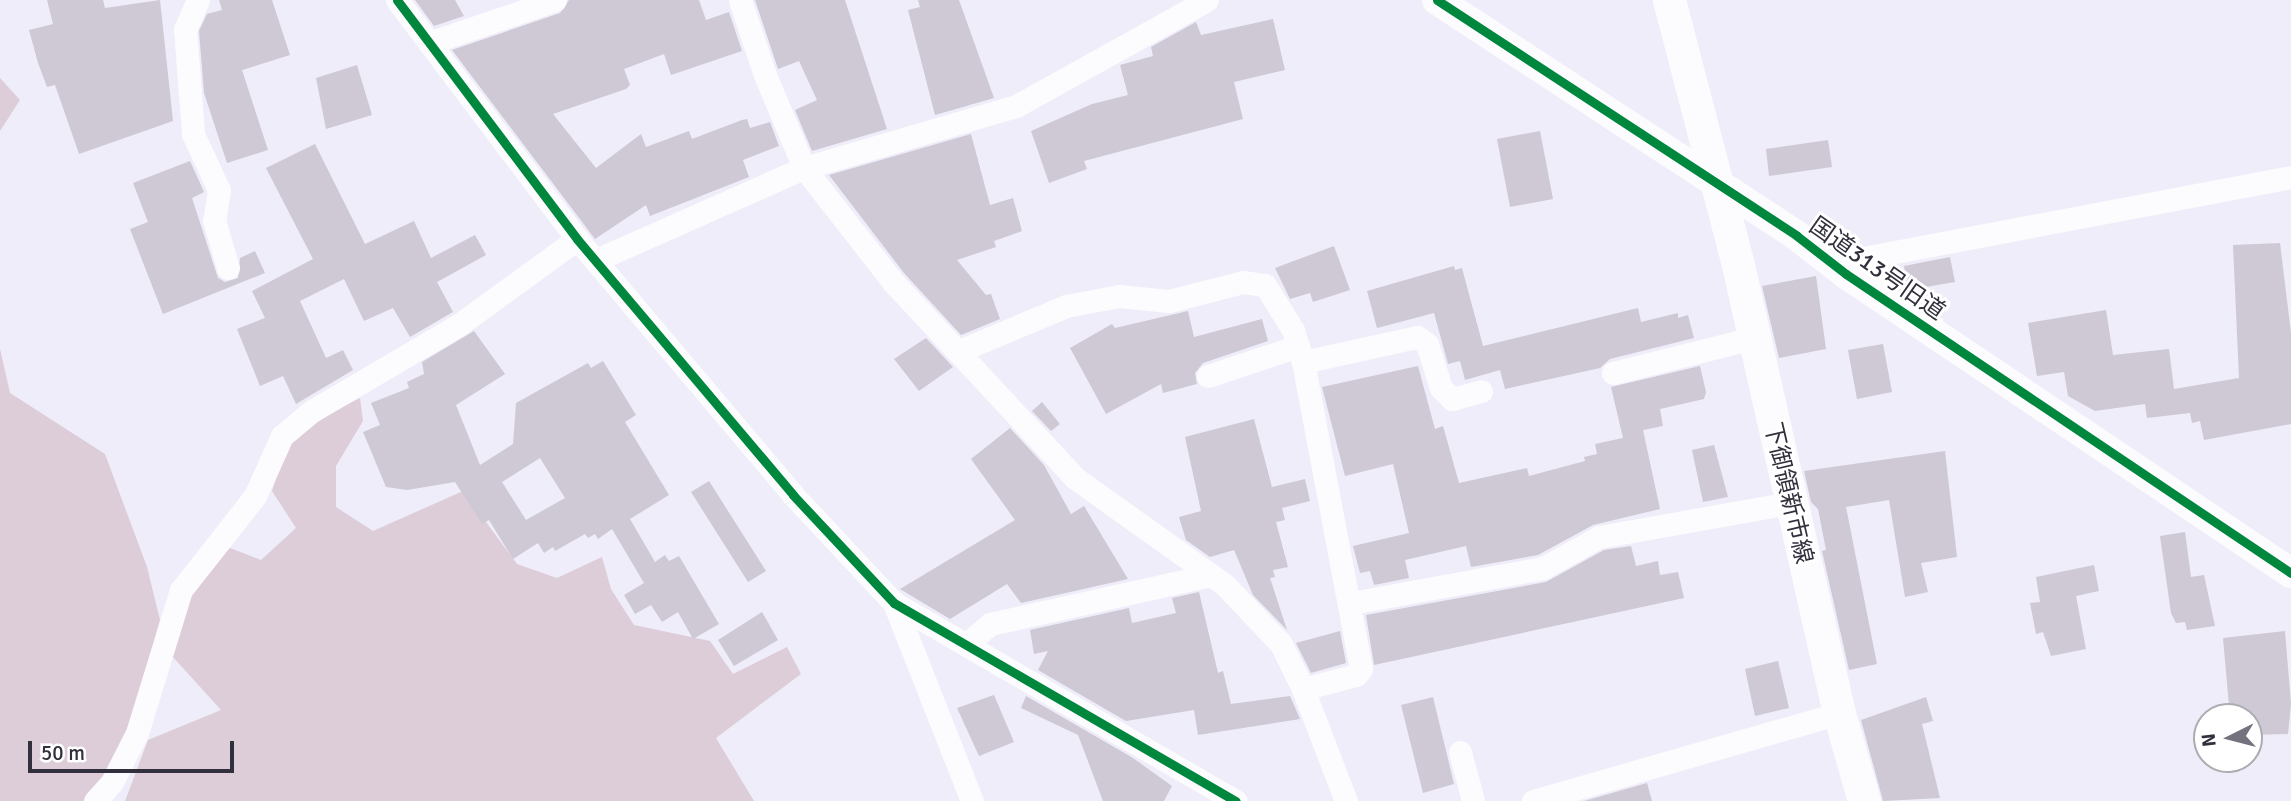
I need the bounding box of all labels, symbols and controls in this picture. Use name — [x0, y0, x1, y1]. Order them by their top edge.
street label: 国道313号旧道 — [1804, 212, 1950, 326]
street label: 下御領新市線 — [1758, 420, 1818, 566]
north arrow — [2193, 703, 2263, 773]
scale bar — [32, 728, 238, 772]
text: N — [2196, 732, 2222, 748]
text: 50 m — [41, 740, 85, 766]

